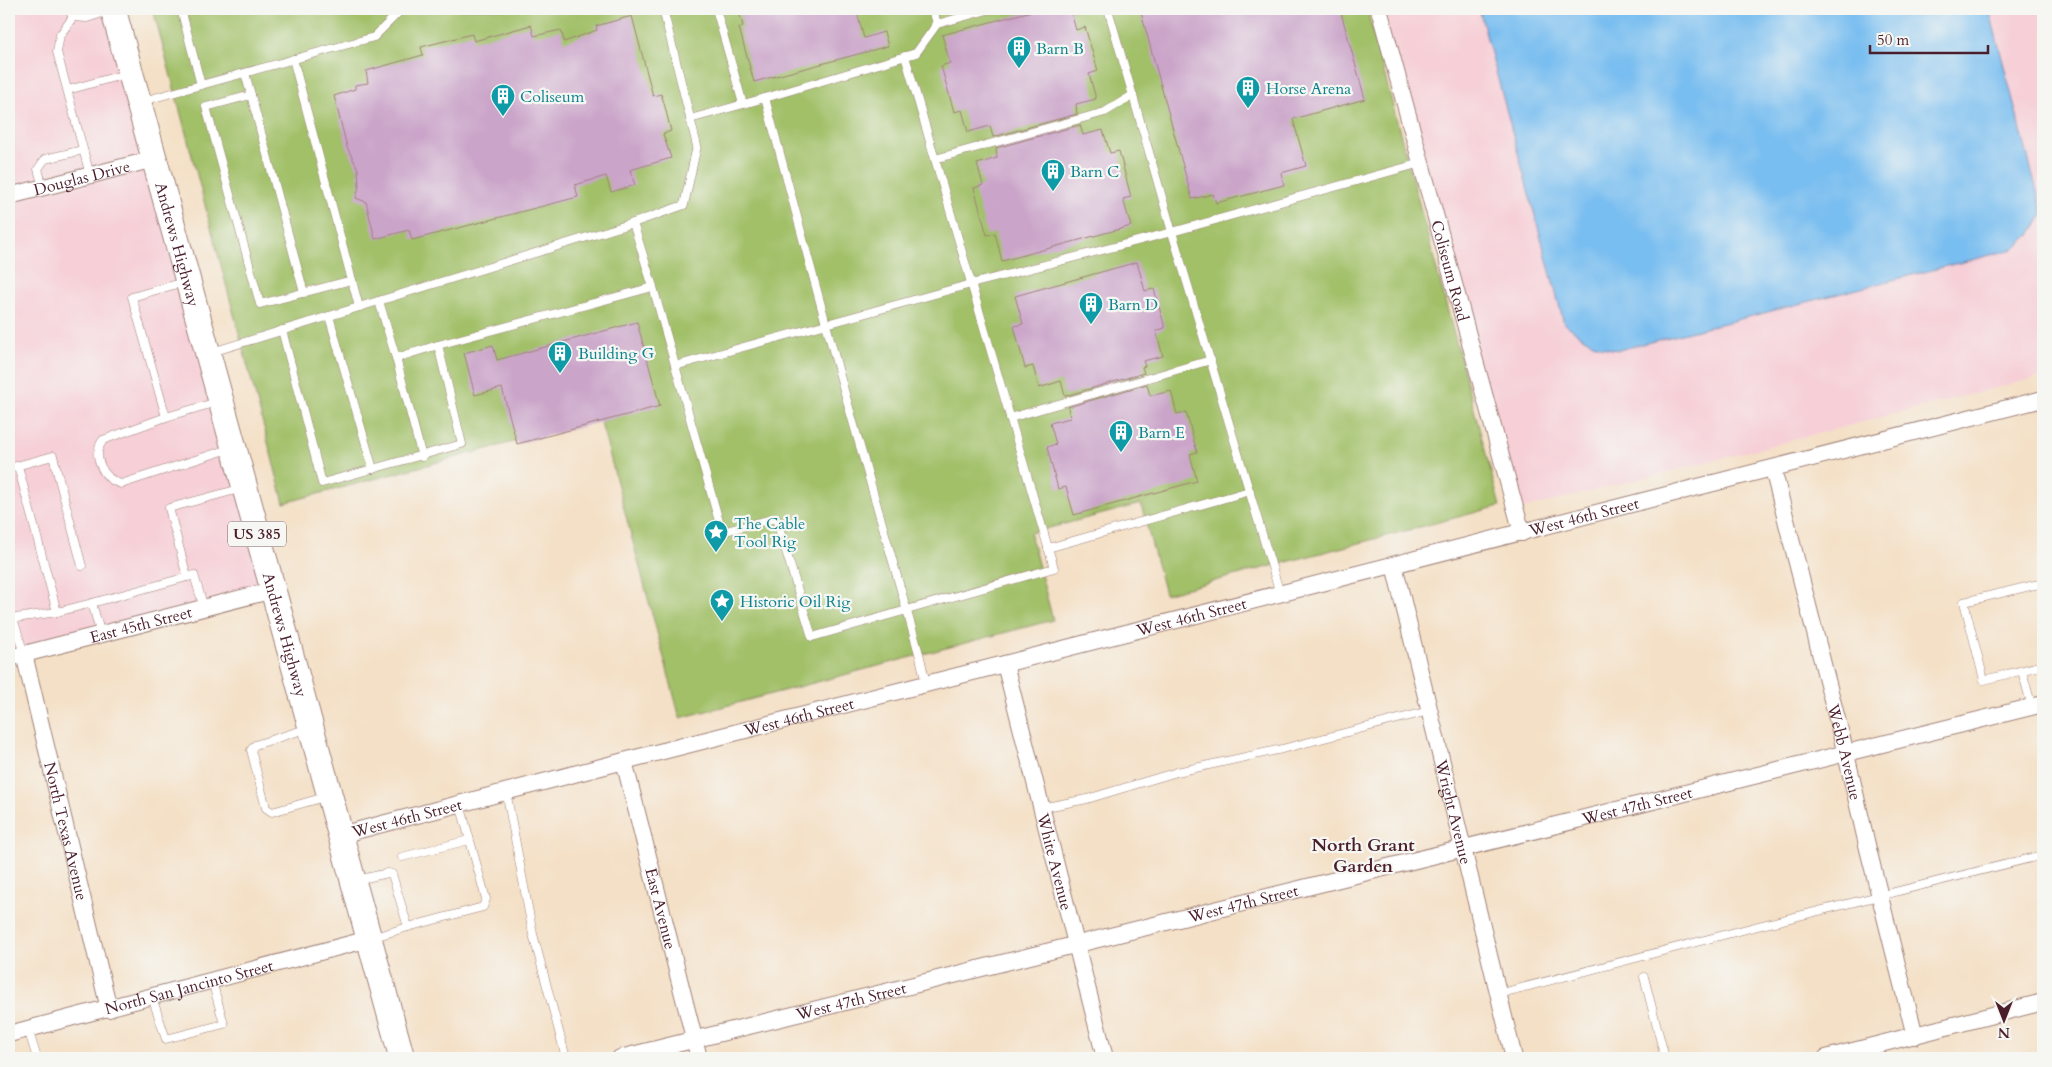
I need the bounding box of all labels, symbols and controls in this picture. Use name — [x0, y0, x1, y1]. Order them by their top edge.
scale bar — [1870, 22, 1987, 54]
text: 50 m — [1877, 30, 1909, 50]
building icon: Barn B — [1006, 35, 1032, 69]
place label: Barn B — [1036, 38, 1084, 60]
building icon: Horse Arena — [1235, 75, 1261, 109]
place label: Horse Arena — [1266, 78, 1351, 100]
building icon: Coliseum — [490, 83, 516, 117]
place label: Coliseum — [520, 86, 585, 108]
street label: Douglas Drive — [31, 156, 132, 201]
building icon: Barn C — [1040, 158, 1066, 192]
place label: Barn C — [1070, 161, 1119, 183]
street label: Andrews Highway — [149, 180, 205, 310]
street label: Coliseum Road — [1425, 218, 1474, 324]
building icon: Barn D — [1078, 291, 1104, 325]
place label: Barn D — [1108, 294, 1158, 316]
building icon: Building G — [547, 340, 573, 374]
place label: Building G — [578, 343, 655, 365]
building icon: Barn E — [1108, 419, 1134, 453]
place label: Barn E — [1138, 422, 1185, 444]
street label: West 46th Street — [1526, 493, 1641, 542]
place label: The Cable Tool Rig — [734, 513, 805, 553]
place icon: The Cable Tool Rig — [703, 519, 729, 553]
road number: US 385 — [228, 522, 286, 546]
street label: Andrews Highway — [257, 570, 312, 700]
place icon: Historic Oil Rig — [709, 588, 735, 622]
place label: Historic Oil Rig — [740, 591, 850, 613]
street label: West 46th Street — [1133, 593, 1249, 642]
street label: East 45th Street — [88, 601, 194, 649]
street label: West 46th Street — [741, 693, 856, 742]
street label: Webb Avenue — [1821, 701, 1866, 802]
street label: Wright Avenue — [1430, 756, 1476, 867]
street label: North Texas Avenue — [38, 760, 93, 903]
street label: West 47th Street — [1579, 782, 1695, 830]
street label: West 46th Street — [349, 794, 464, 844]
street label: White Avenue — [1031, 810, 1077, 913]
district label: North Grant Garden — [1311, 833, 1415, 879]
street label: East Avenue — [639, 865, 681, 952]
street label: West 47th Street — [1185, 880, 1301, 929]
street label: North San Jancinto Street — [102, 955, 276, 1020]
street label: West 47th Street — [793, 977, 909, 1026]
north arrow — [1980, 994, 2030, 1044]
text: N — [1998, 1023, 2010, 1042]

